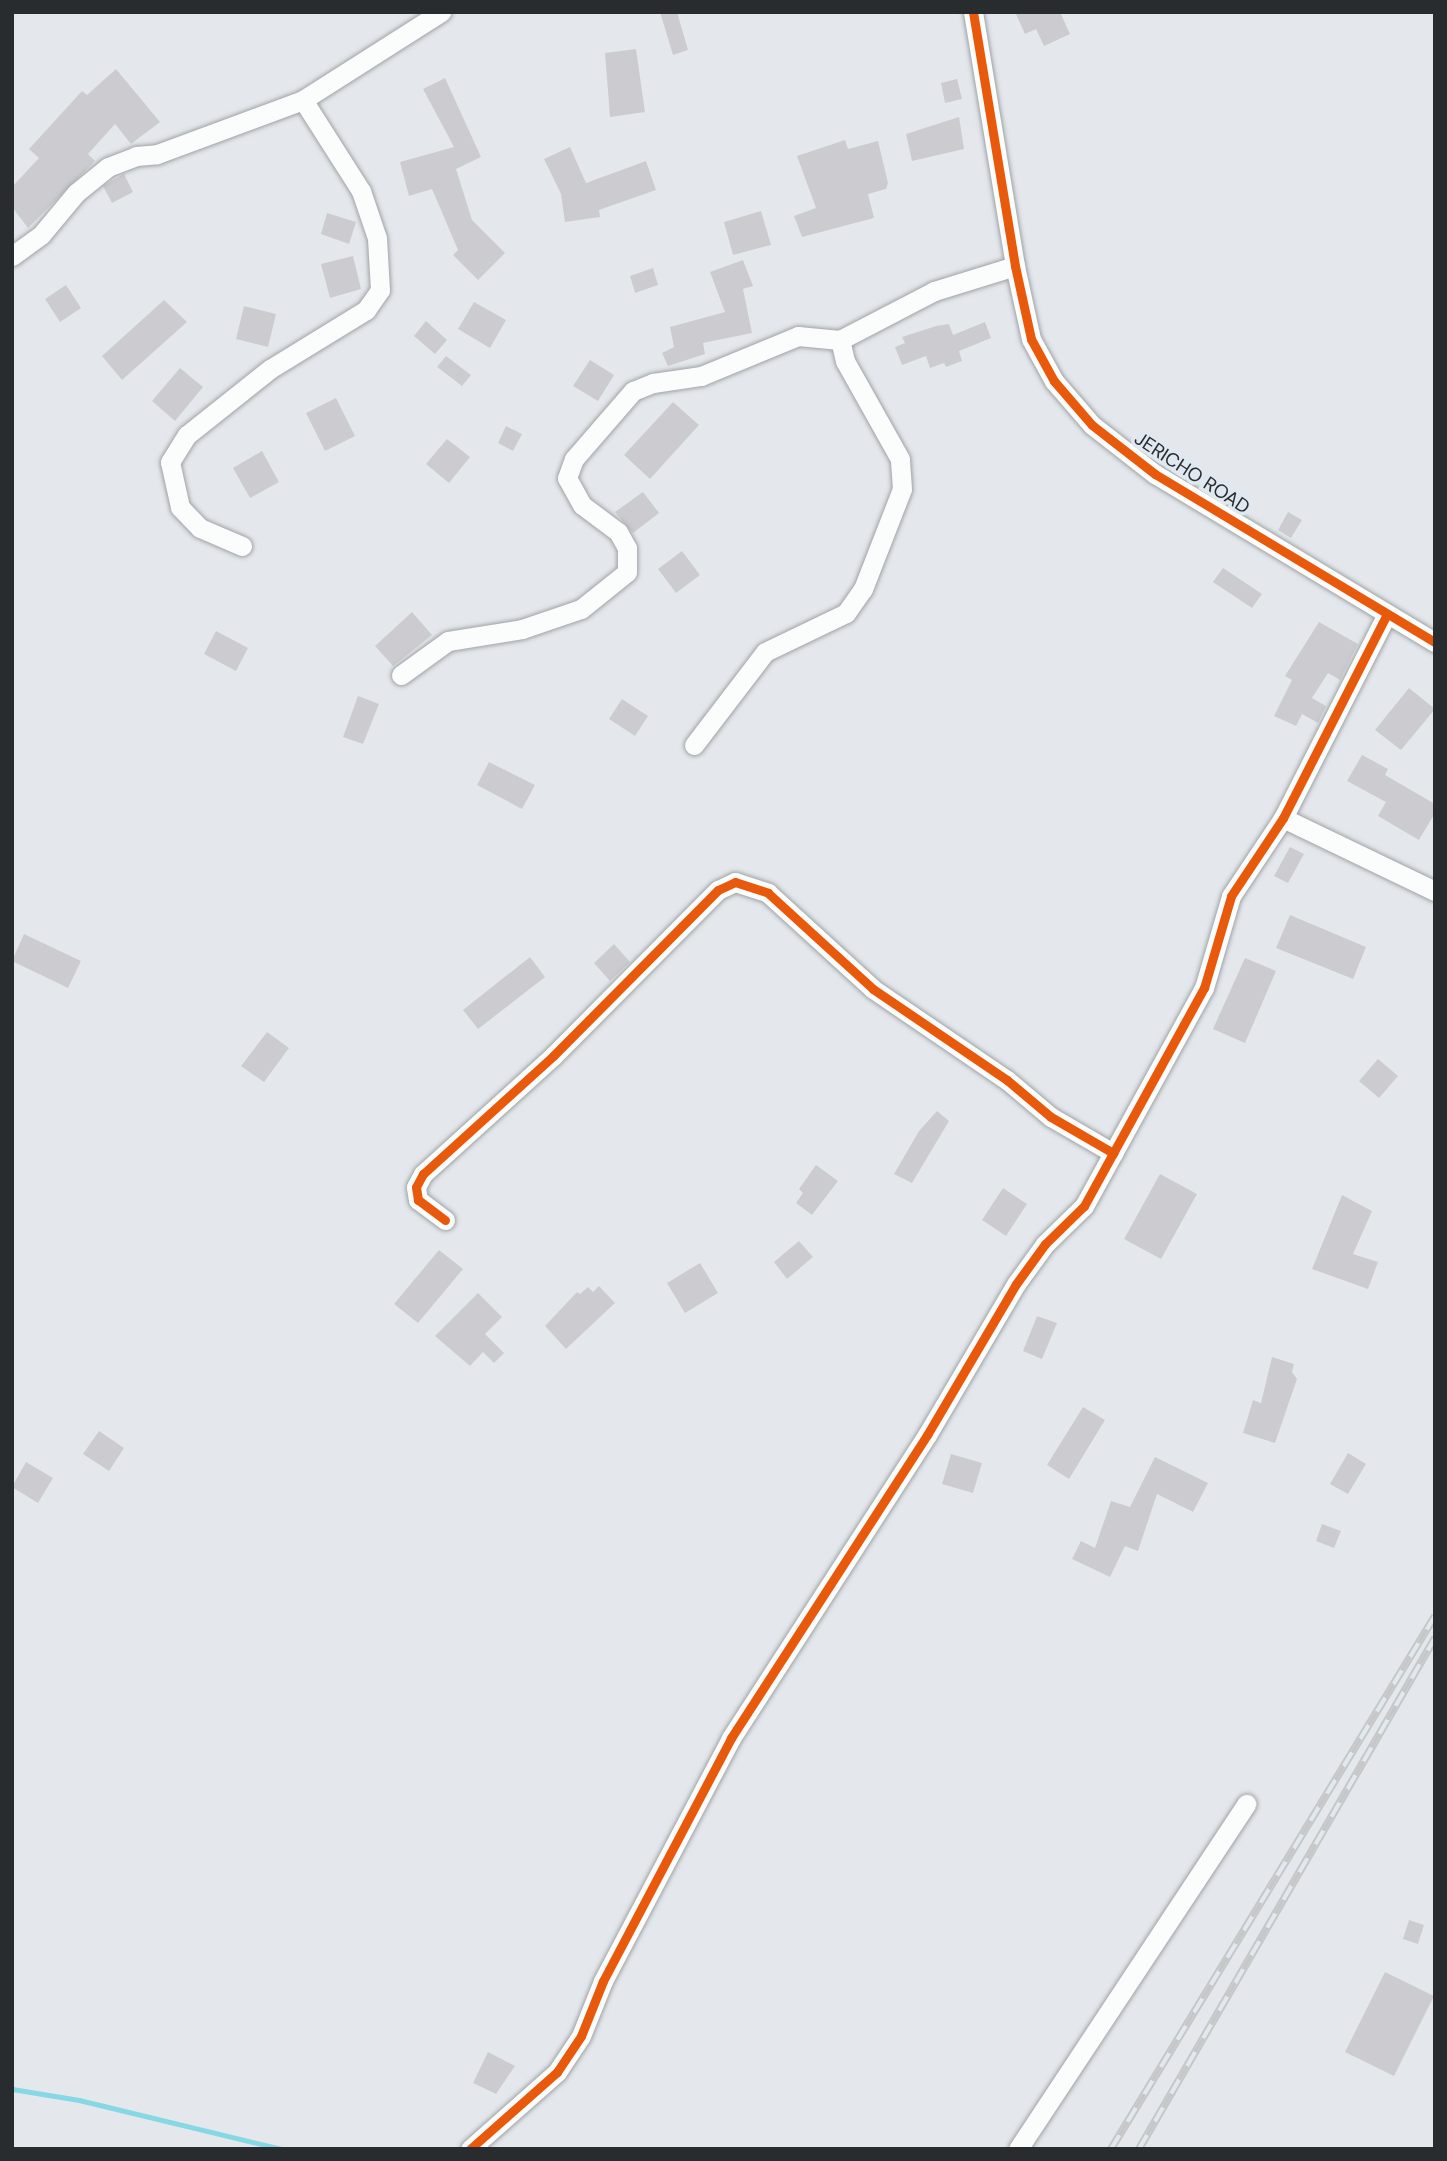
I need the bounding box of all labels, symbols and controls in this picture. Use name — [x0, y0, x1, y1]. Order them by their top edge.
street label: JERICHO ROAD — [1130, 427, 1254, 519]

